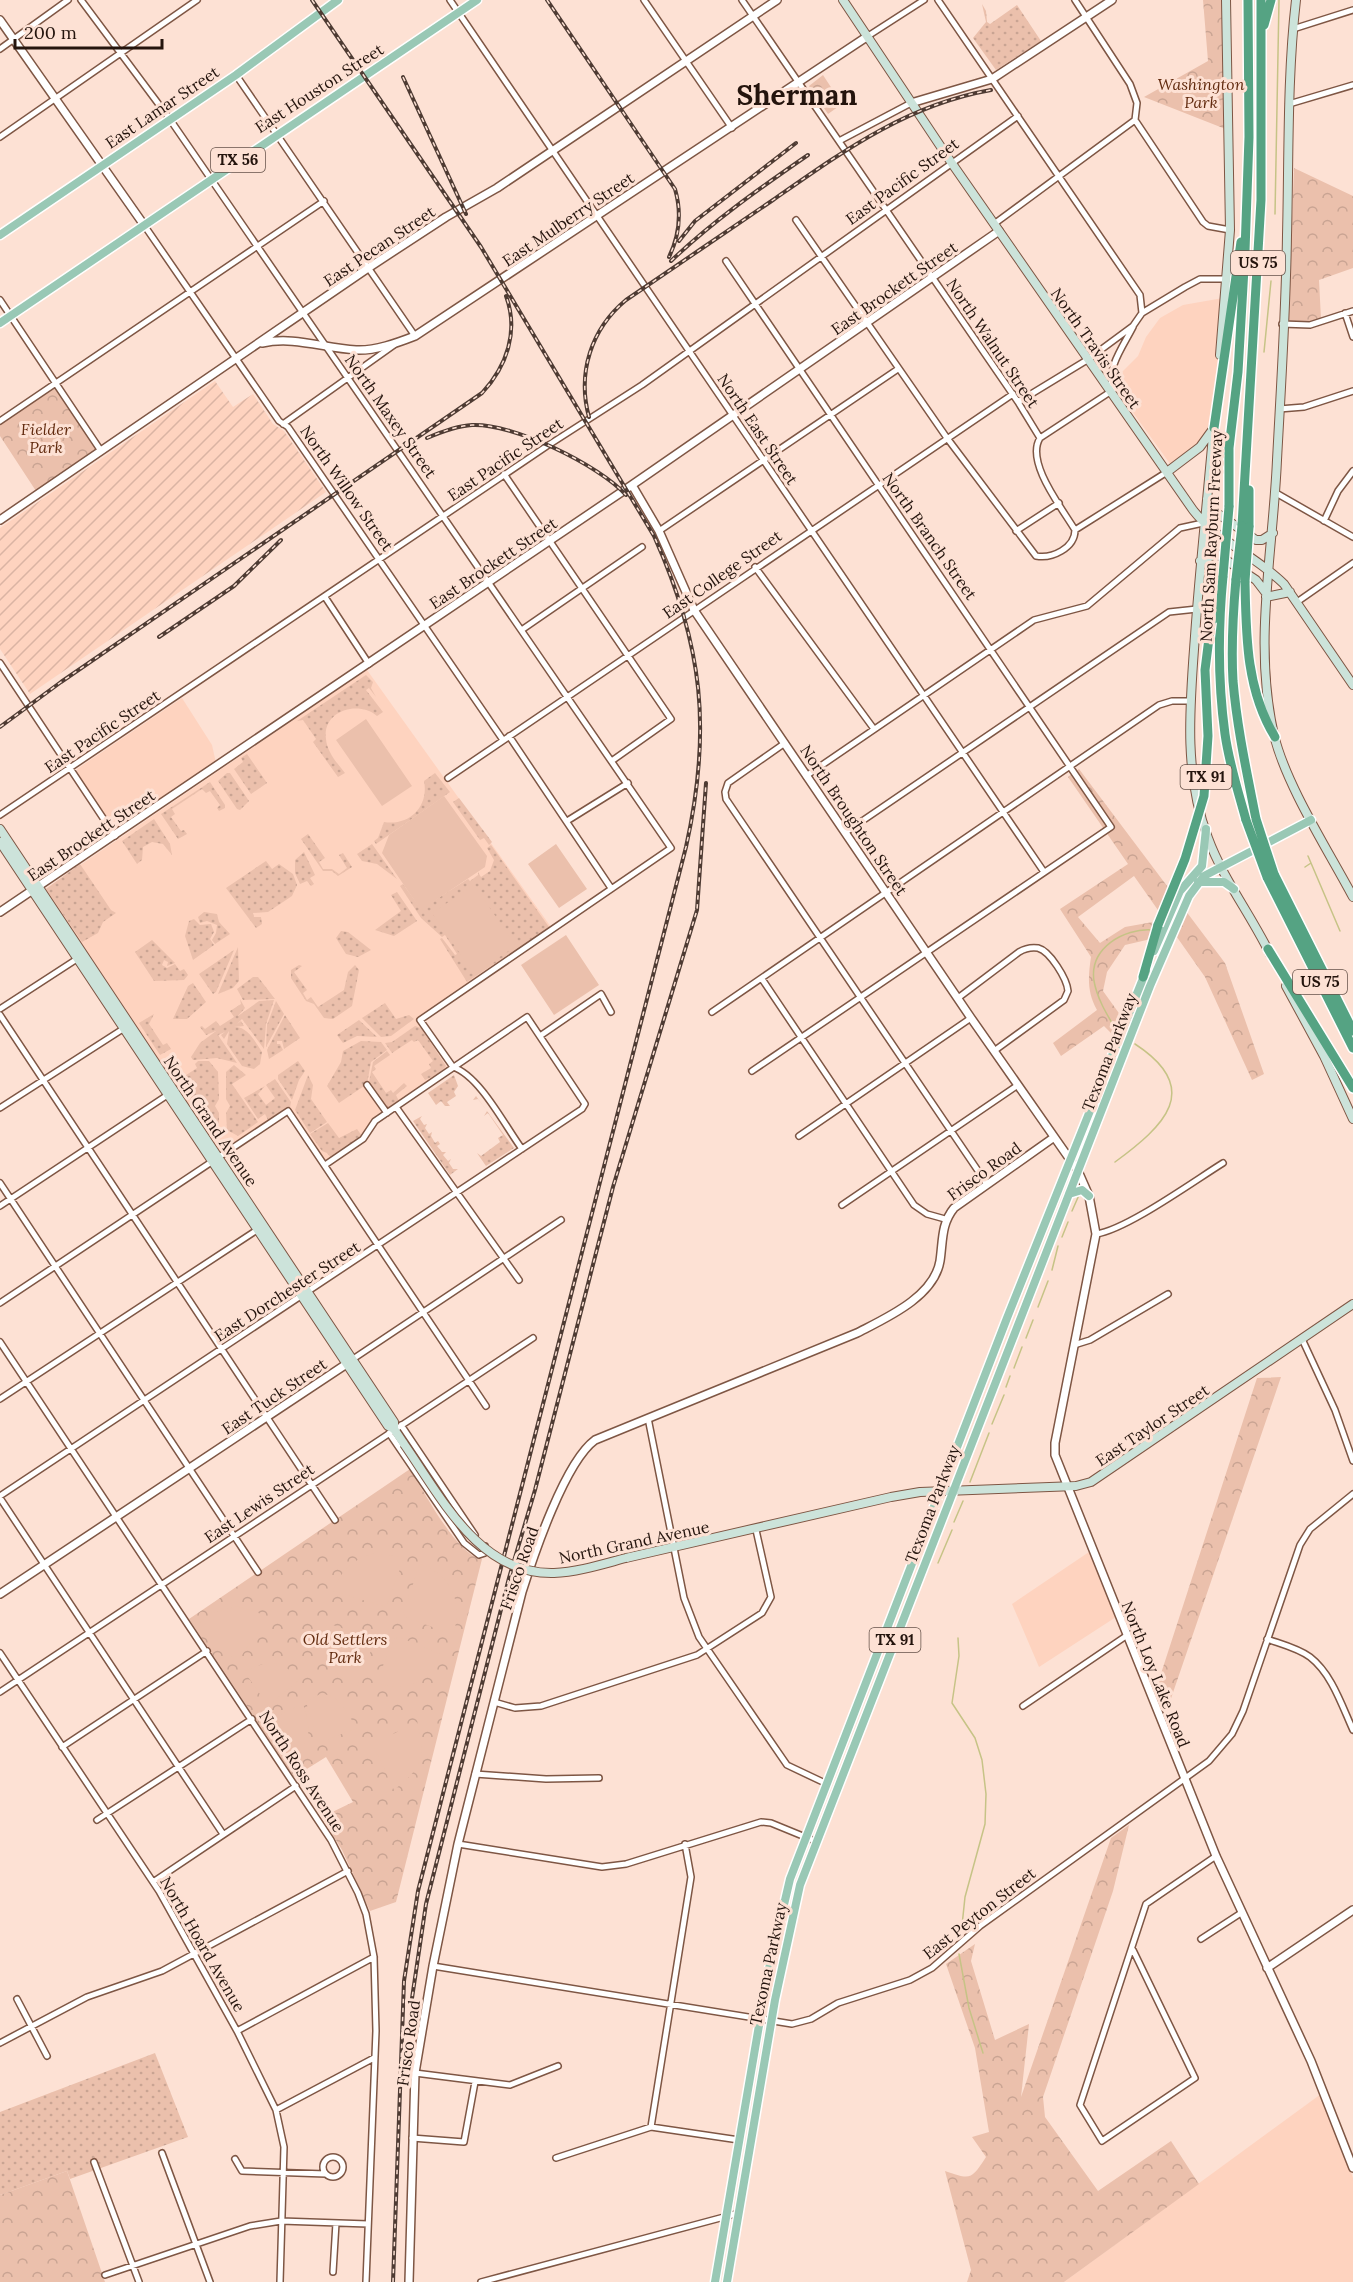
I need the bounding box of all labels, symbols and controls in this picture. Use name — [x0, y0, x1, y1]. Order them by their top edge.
scale bar — [15, 12, 162, 50]
text: 200 m — [24, 21, 77, 44]
street label: East Houston Street — [251, 39, 388, 137]
street label: East Lamar Street — [101, 61, 223, 152]
park label: Washington Park — [1158, 74, 1245, 112]
district label: Sherman — [737, 77, 858, 113]
street label: East Pacific Street — [842, 133, 963, 229]
road number: TX 56 — [211, 148, 265, 172]
street label: East Mulberry Street — [498, 167, 638, 271]
street label: East Pecan Street — [319, 201, 439, 291]
street label: East Brockett Street — [827, 236, 962, 339]
road number: US 75 — [1231, 251, 1285, 275]
street label: North Walnut Street — [942, 275, 1044, 412]
street label: North Travis Street — [1047, 284, 1146, 413]
street label: North Maxey Street — [341, 350, 442, 482]
street label: North East Street — [713, 370, 803, 489]
street label: East Pacific Street — [443, 413, 567, 505]
park label: Fielder Park — [21, 419, 72, 457]
street label: North Willow Street — [296, 421, 398, 555]
street label: North Sam Rayburn Freeway — [1195, 429, 1227, 643]
street label: North Branch Street — [879, 469, 982, 604]
street label: East Brockett Street — [425, 512, 561, 613]
street label: East College Street — [659, 525, 786, 623]
street label: East Pacific Street — [40, 685, 164, 777]
street label: North Broughton Street — [796, 741, 912, 900]
road number: TX 91 — [1180, 765, 1232, 789]
street label: East Brockett Street — [23, 784, 159, 885]
road number: US 75 — [1293, 970, 1347, 994]
street label: Texoma Parkway — [1077, 990, 1141, 1114]
street label: North Grand Avenue — [160, 1052, 262, 1190]
street label: Frisco Road — [943, 1137, 1025, 1205]
street label: East Dorchester Street — [210, 1236, 364, 1346]
street label: East Tuck Street — [218, 1353, 331, 1438]
street label: East Taylor Street — [1091, 1379, 1213, 1470]
street label: Texoma Parkway — [900, 1442, 964, 1566]
street label: East Lewis Street — [200, 1458, 318, 1547]
street label: North Grand Avenue — [557, 1516, 711, 1568]
street label: Frisco Road — [495, 1523, 543, 1612]
street label: North Loy Lake Road — [1118, 1598, 1195, 1750]
road number: TX 91 — [870, 1628, 920, 1652]
park label: Old Settlers Park — [303, 1629, 388, 1667]
street label: North Ross Avenue — [255, 1706, 349, 1836]
street label: East Peyton Street — [919, 1862, 1040, 1963]
street label: North Hoard Avenue — [156, 1873, 250, 2016]
street label: Texoma Parkway — [745, 1900, 791, 2027]
street label: Frisco Road — [392, 1998, 424, 2087]

